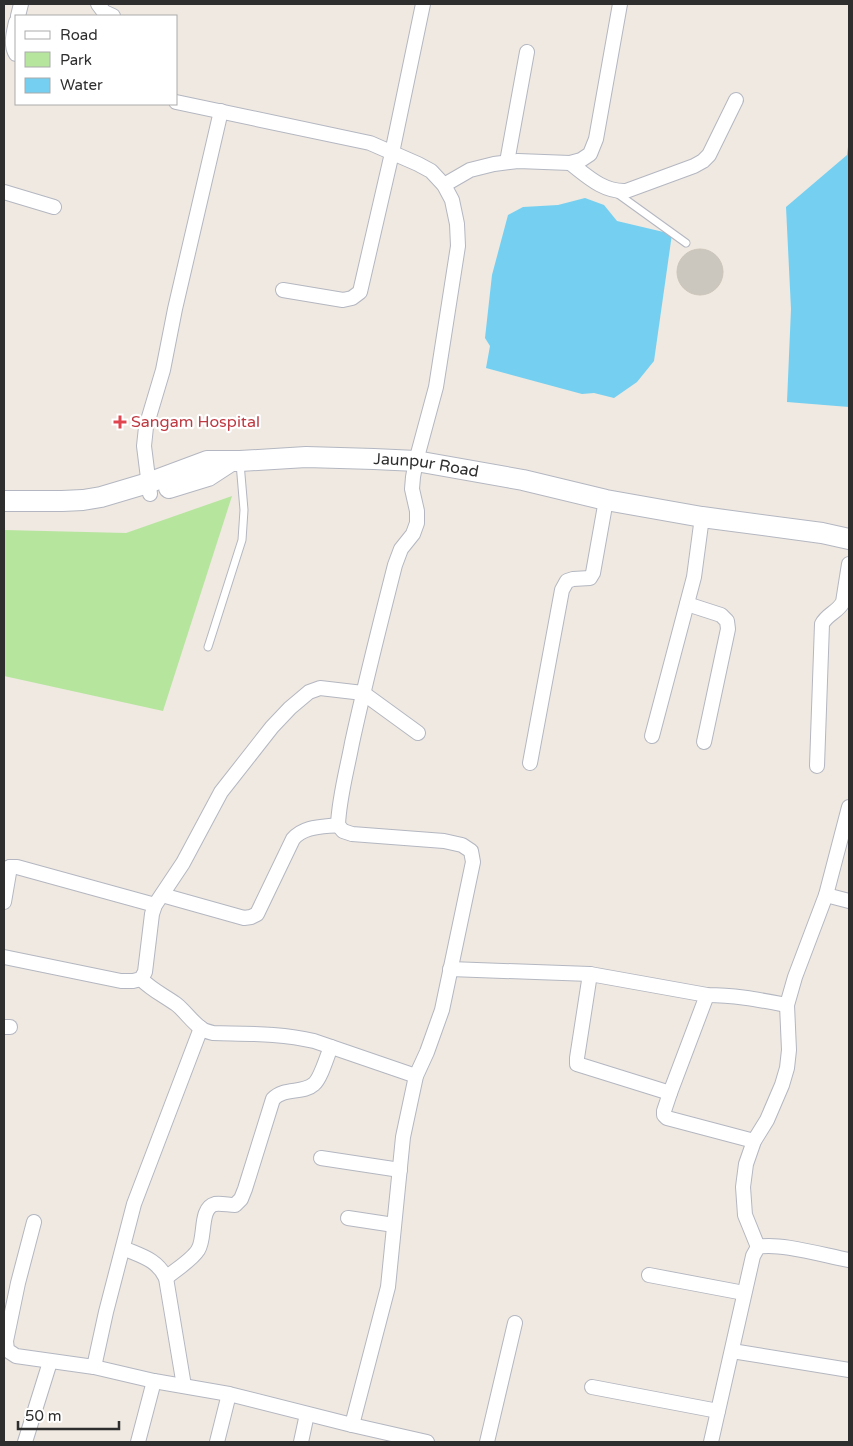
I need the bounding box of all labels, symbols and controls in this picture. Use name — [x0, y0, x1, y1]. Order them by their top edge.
legend — [15, 15, 178, 105]
text: Road — [60, 26, 98, 44]
text: Park — [60, 51, 92, 69]
text: Water — [60, 76, 103, 94]
place label: Sangam Hospital — [131, 412, 260, 432]
marker: Sangam Hospital — [113, 415, 127, 429]
street label: Jaunpur Road — [373, 449, 480, 482]
scale bar — [18, 1398, 119, 1430]
text: 50 m — [25, 1407, 62, 1425]

